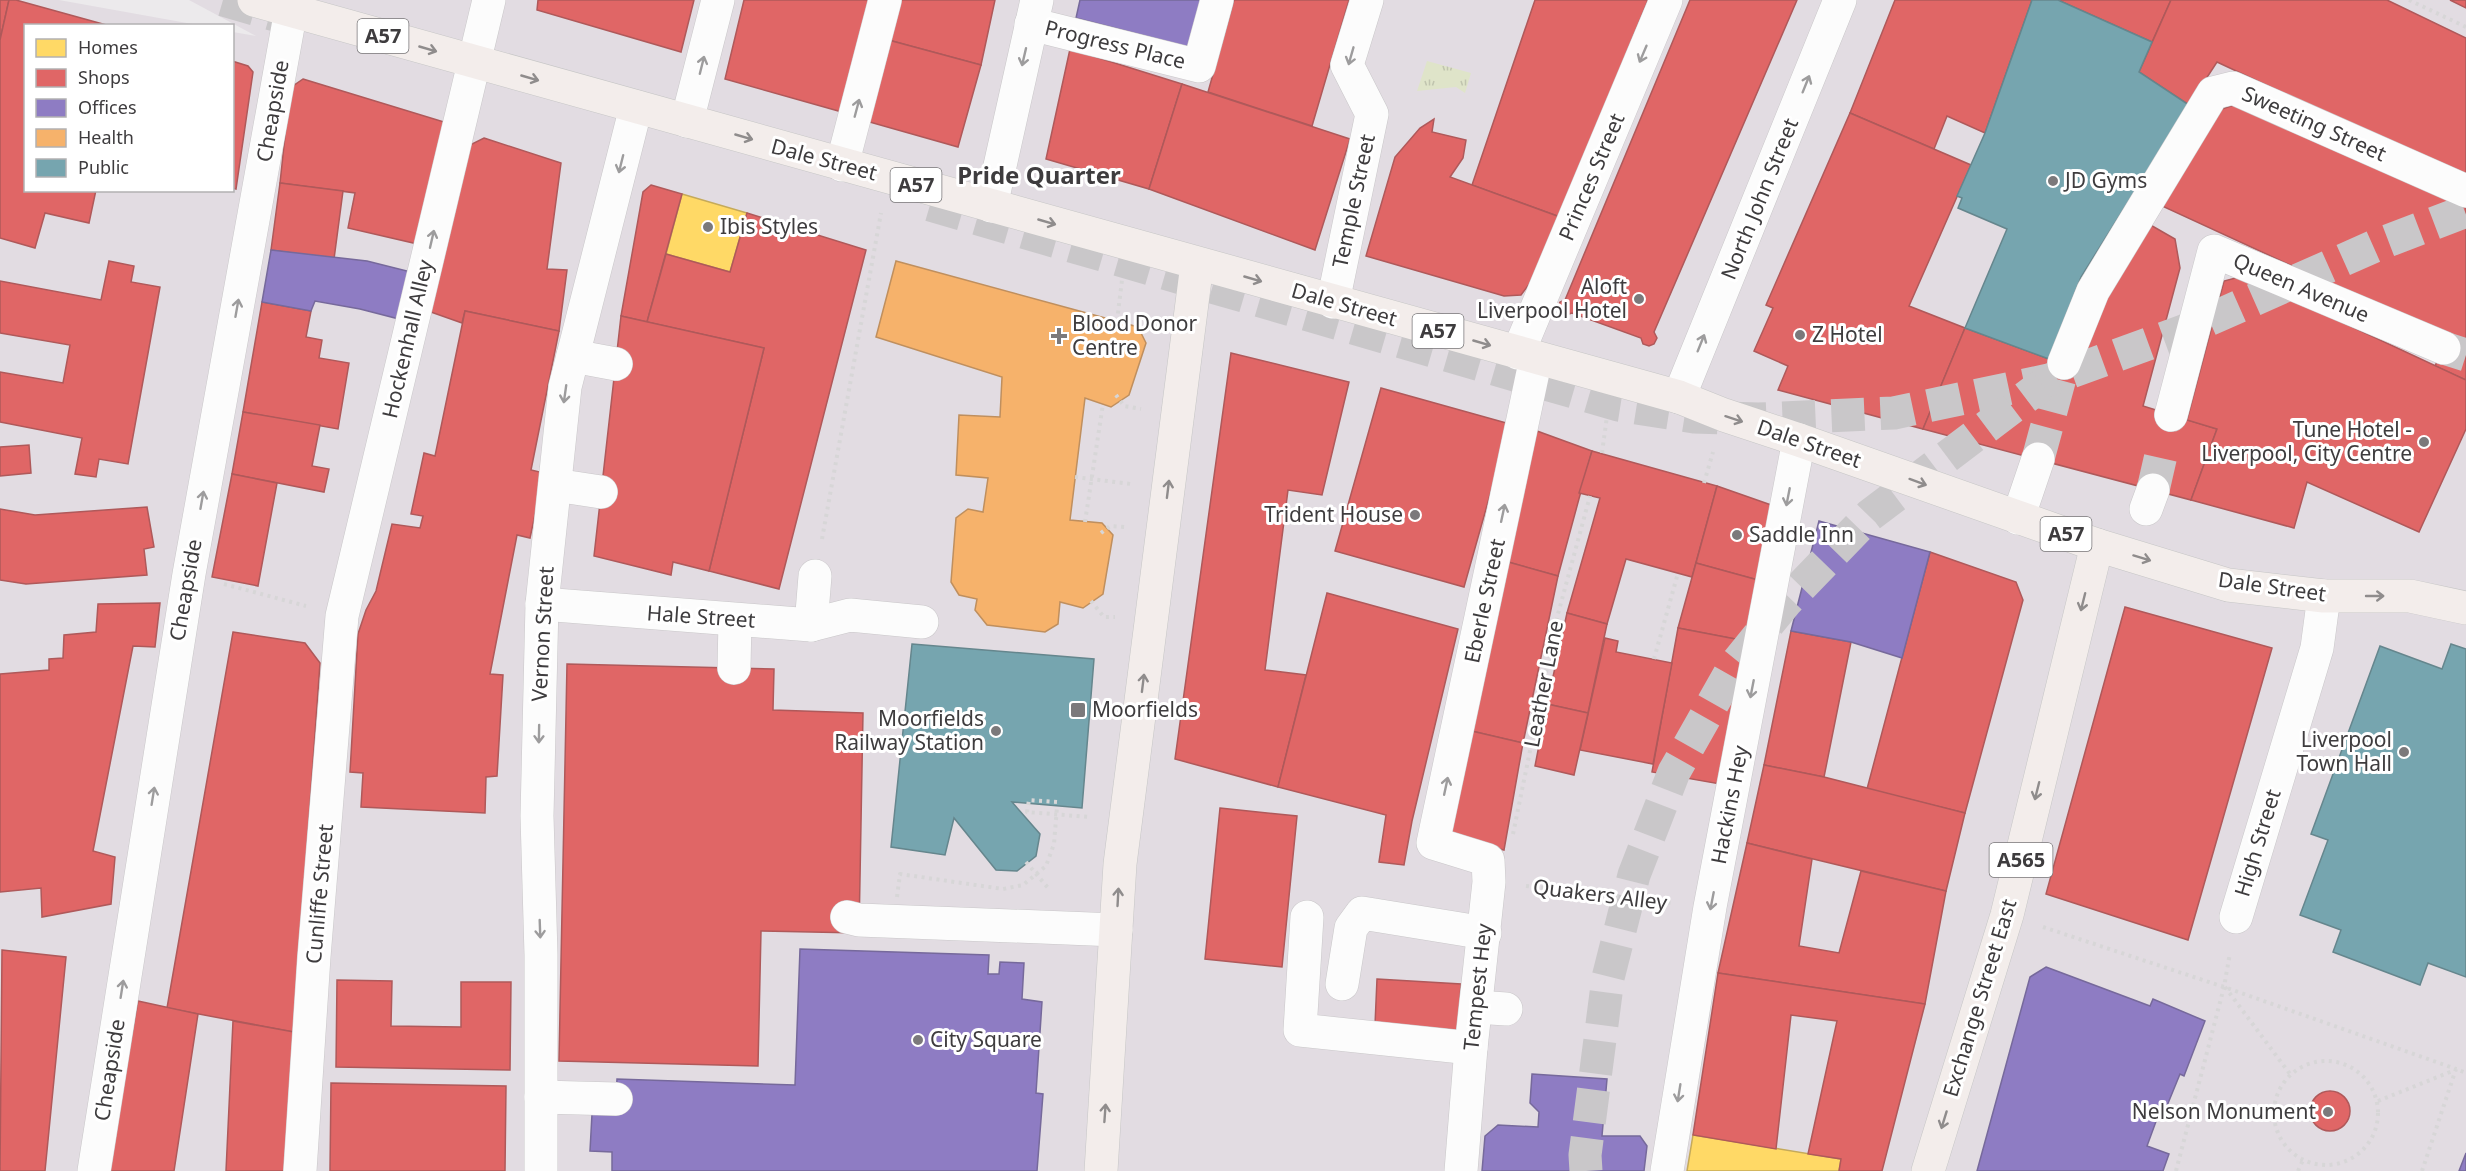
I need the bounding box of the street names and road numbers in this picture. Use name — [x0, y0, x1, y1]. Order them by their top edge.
street label: Progress Place — [1042, 13, 1189, 75]
road number: A57 — [358, 19, 409, 53]
street label: Cheapside — [249, 58, 295, 164]
street label: Sweeting Street — [2238, 79, 2391, 168]
street label: Princes Street — [1552, 108, 1631, 245]
street label: North John Street — [1714, 113, 1804, 284]
street label: Dale Street — [768, 131, 881, 187]
street label: Temple Street — [1325, 131, 1381, 270]
road number: A57 — [890, 168, 942, 202]
street label: Queen Avenue — [2229, 246, 2374, 328]
street label: Hockenhall Alley — [375, 257, 439, 421]
street label: Dale Street — [1288, 276, 1401, 333]
road number: A57 — [1412, 314, 1464, 348]
street label: Dale Street — [1753, 412, 1866, 474]
road number: A57 — [2040, 517, 2092, 551]
street label: Eberle Street — [1457, 536, 1511, 666]
street label: Cheapside — [162, 537, 208, 643]
street label: Vernon Street — [524, 565, 560, 702]
street label: Dale Street — [2216, 565, 2328, 607]
street label: Hale Street — [646, 598, 757, 634]
street label: Leather Lane — [1517, 618, 1569, 750]
street label: Hackins Hey — [1704, 743, 1754, 867]
street label: High Street — [2227, 785, 2287, 900]
street label: Cunliffe Street — [299, 822, 339, 965]
road number: A565 — [1990, 843, 2052, 877]
street label: Quakers Alley — [1532, 872, 1669, 916]
street label: Exchange Street East — [1936, 895, 2023, 1100]
street label: Tempest Hey — [1456, 922, 1498, 1052]
street label: Cheapside — [87, 1017, 131, 1123]

